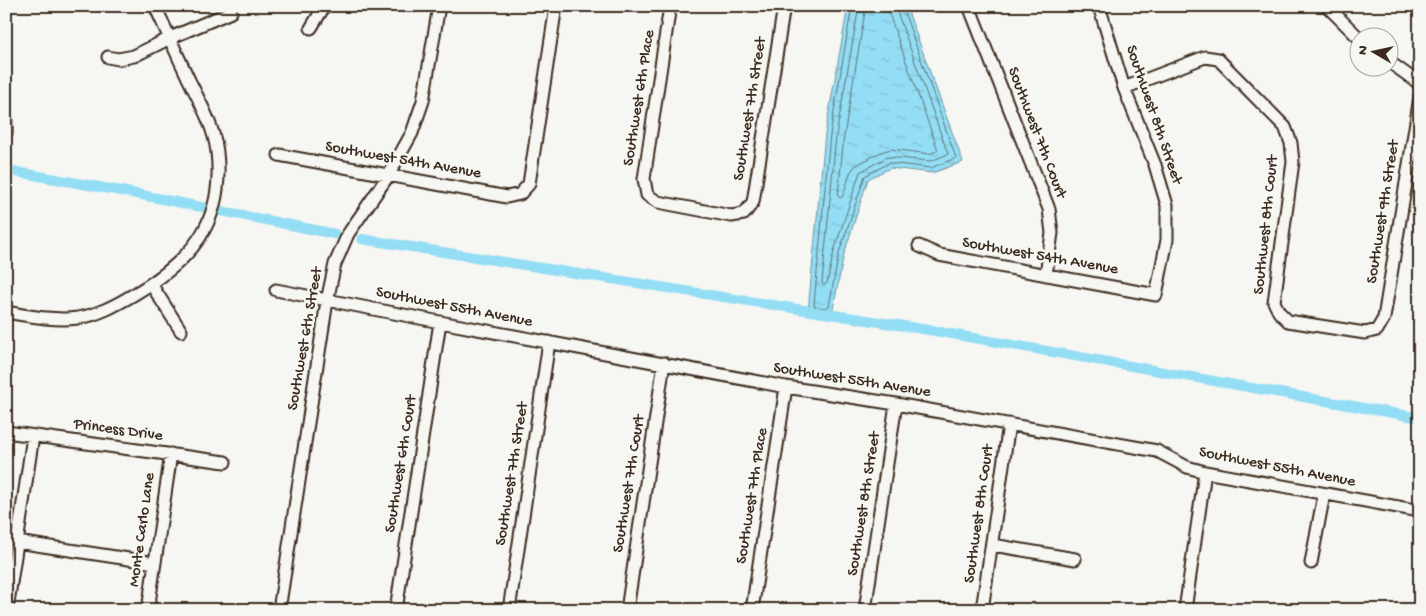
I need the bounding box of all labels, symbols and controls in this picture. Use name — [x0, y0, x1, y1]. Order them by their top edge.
street label: Southwest 6th Place — [620, 28, 660, 167]
north arrow — [1348, 28, 1398, 78]
street label: Southwest 7th Street — [730, 34, 772, 182]
street label: Southwest 8th Street — [1120, 43, 1186, 188]
text: N — [1355, 45, 1373, 56]
street label: Southwest 7th Court — [1002, 65, 1070, 203]
street label: Southwest 54th Avenue — [323, 138, 483, 184]
street label: Southwest 9th Street — [1363, 138, 1405, 285]
street label: Southwest 8th Court — [1250, 153, 1284, 295]
street label: Southwest 54th Avenue — [960, 234, 1120, 280]
street label: Southwest 6th Street — [284, 265, 328, 412]
street label: Southwest 55th Avenue — [374, 283, 535, 333]
street label: Southwest 55th Avenue — [772, 359, 933, 403]
street label: Southwest 6th Court — [382, 392, 422, 534]
street label: Southwest 7th Street — [492, 399, 534, 547]
street label: Southwest 7th Court — [610, 412, 650, 554]
street label: Princess Drive — [71, 415, 164, 447]
street label: Southwest 7th Place — [733, 426, 773, 565]
street label: Southwest 8th Street — [844, 429, 886, 577]
street label: Southwest 8th Court — [961, 442, 999, 584]
street label: Southwest 55th Avenue — [1197, 443, 1358, 493]
street label: Monte Carlo Lane — [126, 471, 161, 588]

